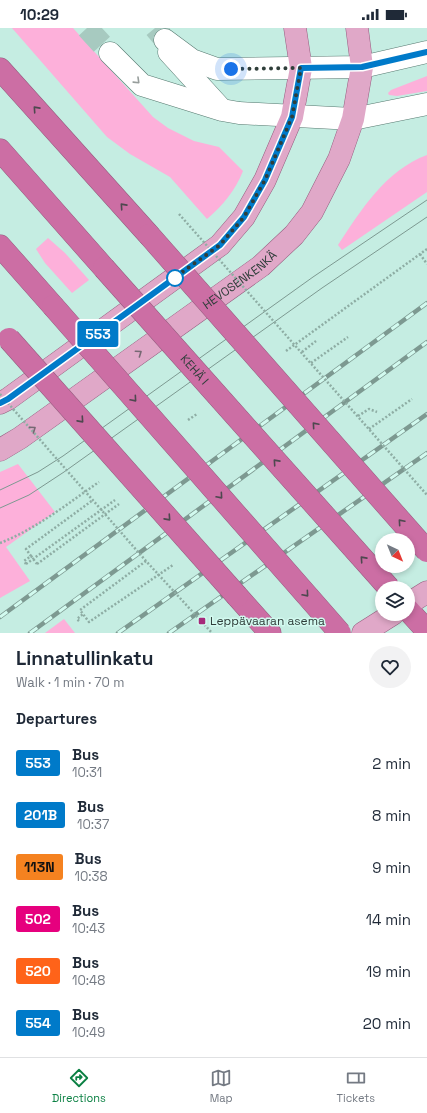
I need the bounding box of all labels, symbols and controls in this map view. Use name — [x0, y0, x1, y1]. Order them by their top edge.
text: 10:29 — [20, 5, 59, 24]
your location — [221, 59, 241, 79]
one-way arrow — [132, 76, 140, 83]
one-way arrow — [34, 107, 41, 114]
one-way arrow — [120, 204, 127, 211]
street label: HEVOSENKENKÄ — [199, 247, 281, 313]
unlabelled marker — [166, 269, 184, 287]
line badge: 553 — [75, 321, 121, 347]
text: 553 — [85, 325, 111, 343]
one-way arrow — [134, 351, 141, 358]
street label: KEHÄ I — [177, 351, 212, 388]
one-way arrow — [130, 394, 137, 401]
one-way arrow — [77, 416, 84, 423]
one-way arrow — [313, 422, 320, 429]
one-way arrow — [29, 426, 36, 434]
one-way arrow — [274, 459, 281, 466]
one-way arrow — [215, 492, 222, 499]
one-way arrow — [163, 513, 170, 521]
one-way arrow — [399, 519, 406, 527]
north arrow — [375, 533, 415, 573]
map controls — [375, 533, 415, 621]
one-way arrow — [360, 556, 367, 564]
button: layers — [375, 581, 415, 621]
one-way arrow — [301, 589, 309, 597]
place label: Leppävaaran asema — [210, 613, 325, 629]
marker: Leppävaaran asema — [197, 616, 207, 626]
text: Linnatullinkatu — [16, 646, 154, 671]
button: heart — [369, 646, 411, 688]
text: Walk · 1 min · 70 m — [16, 674, 124, 691]
text: Departures — [16, 709, 97, 728]
text: Bus — [72, 745, 99, 764]
text: 553 — [25, 754, 51, 772]
text: 2 min — [372, 754, 411, 773]
text: 10:31 — [72, 764, 102, 781]
text: Bus — [77, 797, 104, 816]
text: 201B — [24, 806, 57, 824]
text: 8 min — [372, 806, 411, 825]
text: 10:37 — [77, 816, 109, 833]
text: Bus — [75, 849, 102, 868]
text: 113N — [24, 858, 55, 876]
text: 9 min — [372, 858, 411, 877]
text: 10:38 — [75, 868, 108, 885]
text: Bus — [72, 901, 99, 920]
text: 502 — [25, 910, 51, 928]
text: 14 min — [366, 910, 411, 929]
text: 10:43 — [72, 920, 105, 937]
text: Bus — [72, 953, 99, 972]
text: 520 — [25, 962, 51, 980]
text: 19 min — [366, 962, 411, 981]
text: 10:48 — [72, 972, 105, 989]
text: Bus — [72, 1005, 99, 1024]
text: 554 — [25, 1014, 51, 1032]
text: 20 min — [363, 1014, 411, 1033]
text: 10:49 — [72, 1024, 105, 1041]
tab: Directions — [52, 1067, 106, 1105]
tab: Map — [210, 1067, 233, 1105]
tab: Tickets — [337, 1067, 375, 1105]

